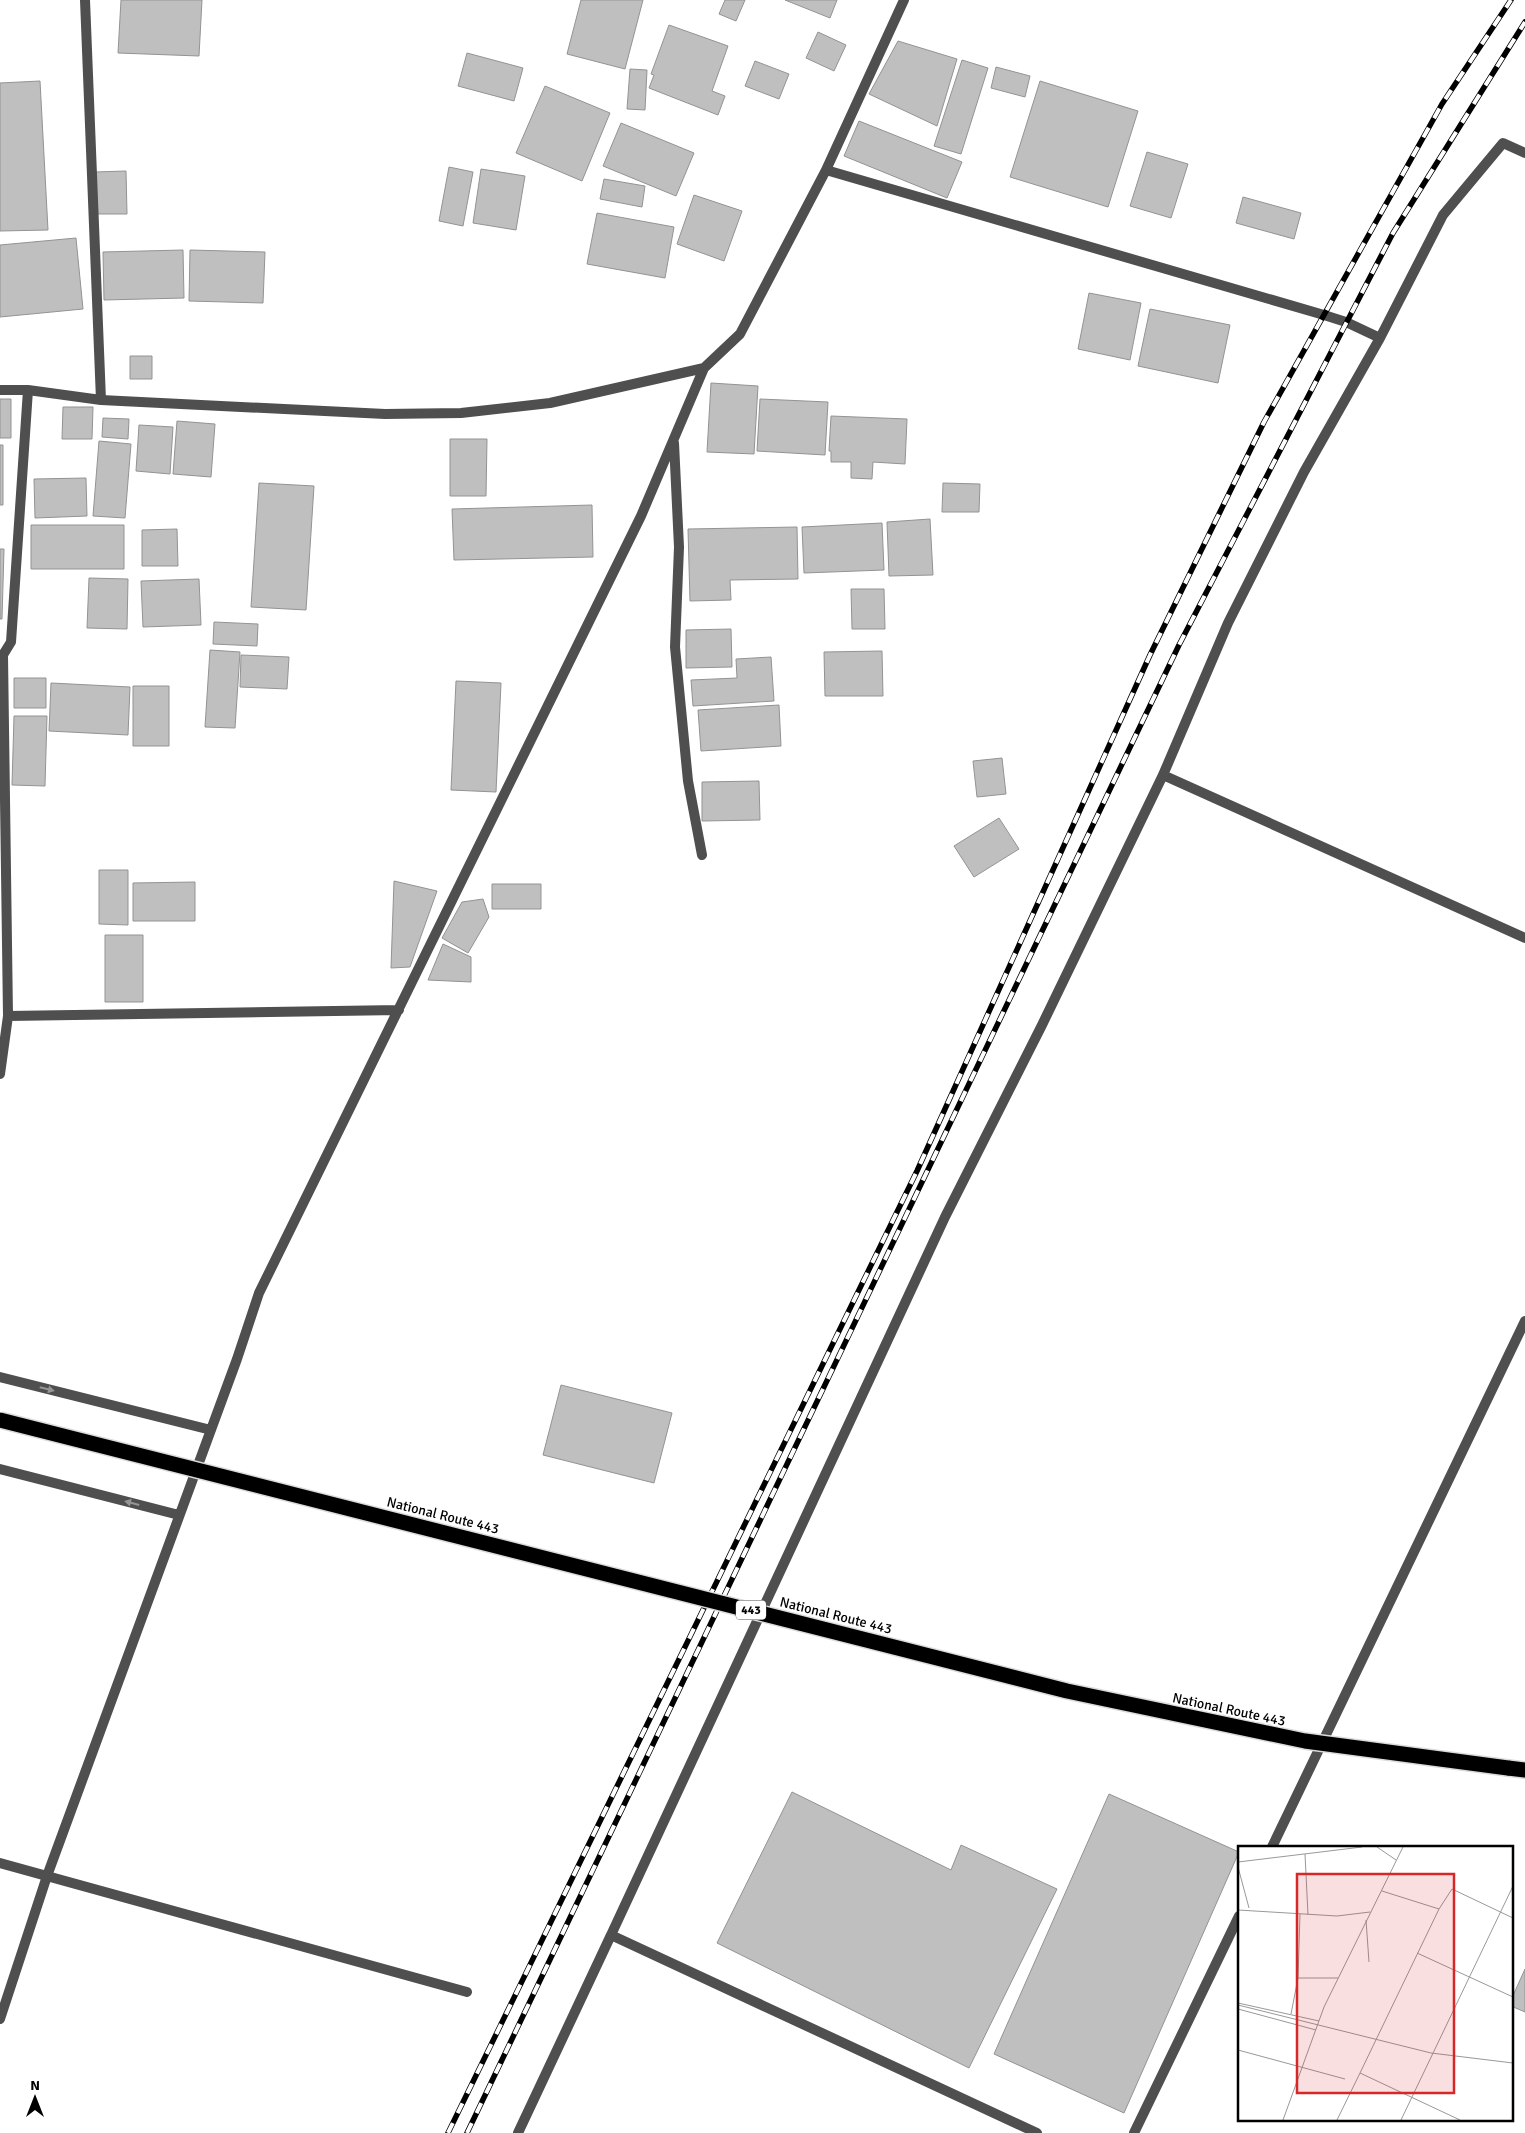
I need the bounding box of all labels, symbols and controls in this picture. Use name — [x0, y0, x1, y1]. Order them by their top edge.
one-way arrow — [40, 1385, 55, 1393]
street label: National Route 443 — [385, 1493, 501, 1538]
one-way arrow — [124, 1499, 140, 1507]
street label: National Route 443 — [778, 1593, 894, 1638]
road number: 443 — [736, 1600, 766, 1620]
street label: National Route 443 — [1171, 1689, 1287, 1730]
inset map — [1238, 1846, 1512, 2120]
north arrow — [10, 2073, 60, 2123]
text: N — [30, 2077, 40, 2094]

